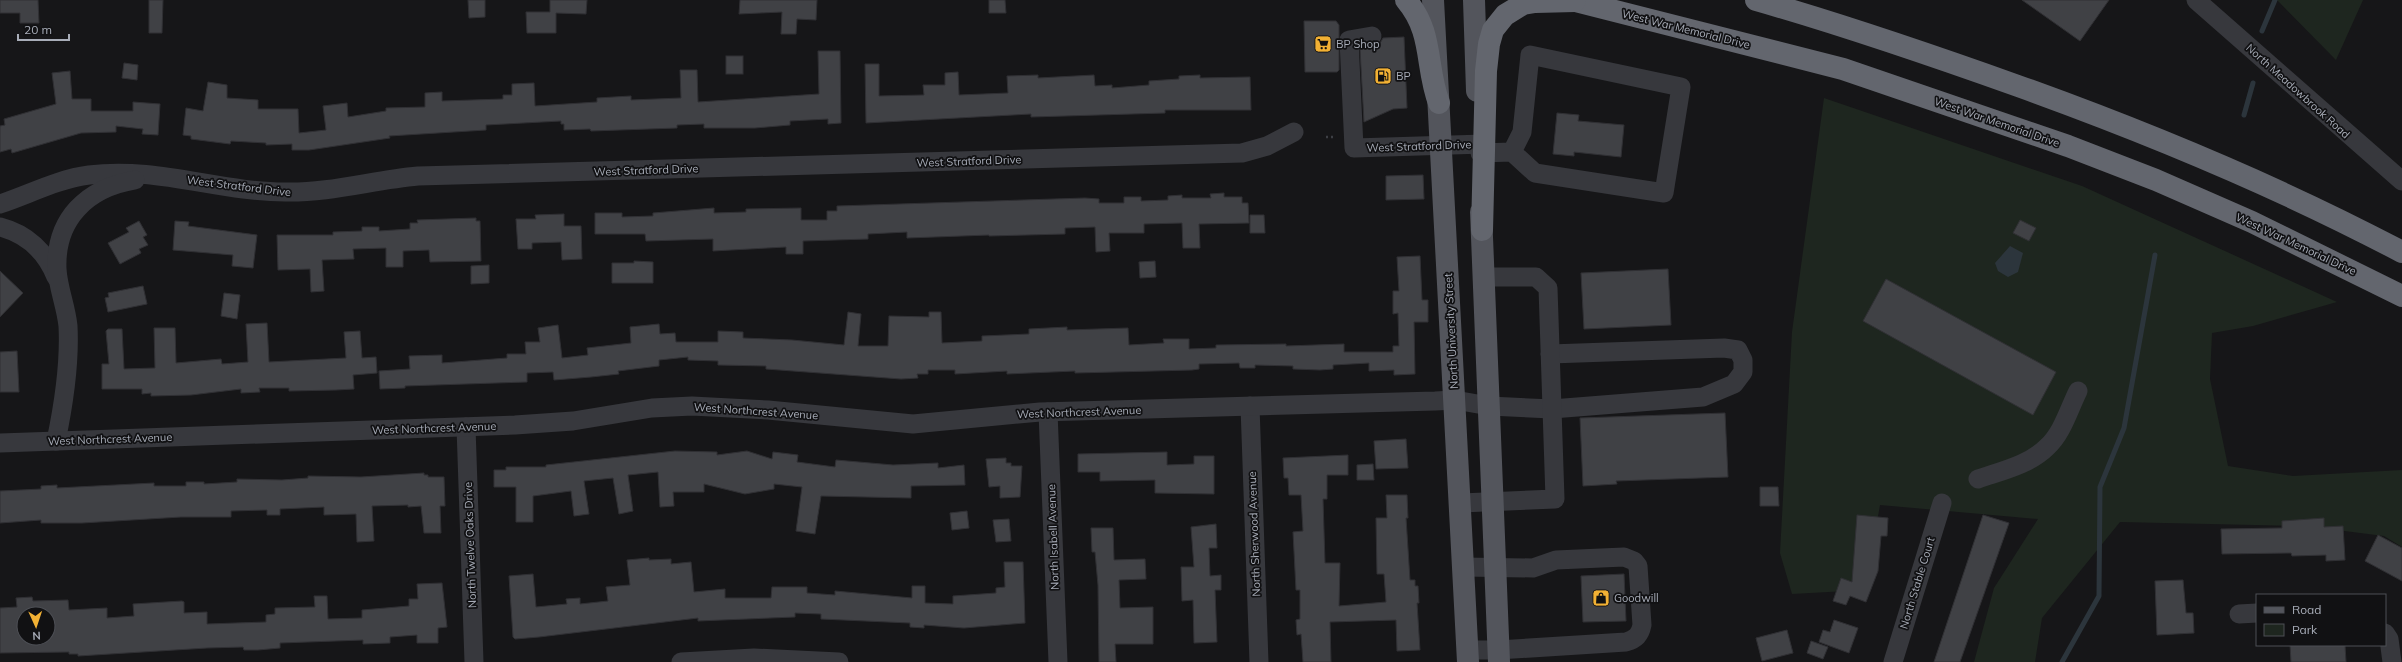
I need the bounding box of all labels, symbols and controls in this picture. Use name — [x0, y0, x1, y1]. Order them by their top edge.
street label: West War Memorial Drive — [1621, 6, 1751, 52]
scale bar — [18, 16, 69, 42]
text: 20 m — [24, 22, 52, 37]
supermarket icon: BP Shop — [1313, 34, 1333, 54]
place label: BP Shop — [1336, 37, 1380, 51]
street label: North Meadowbrook Road — [2243, 41, 2353, 141]
fuel station icon: BP — [1373, 66, 1393, 86]
place label: BP — [1396, 69, 1411, 83]
street label: West War Memorial Drive — [1933, 94, 2061, 150]
street label: West Stratford Drive — [1366, 137, 1472, 155]
street label: West Stratford Drive — [916, 152, 1022, 170]
street label: West Stratford Drive — [593, 161, 699, 179]
street label: West Stratford Drive — [186, 173, 292, 199]
street label: West War Memorial Drive — [2234, 210, 2359, 278]
street label: North University Street — [1441, 273, 1461, 389]
street label: West Northcrest Avenue — [693, 400, 819, 422]
street label: West Northcrest Avenue — [1017, 403, 1141, 421]
street label: West Northcrest Avenue — [372, 419, 496, 437]
street label: West Northcrest Avenue — [48, 430, 172, 448]
street label: North Sherwood Avenue — [1245, 471, 1263, 597]
street label: North Twelve Oaks Drive — [461, 482, 479, 608]
street label: North Isabell Avenue — [1044, 484, 1062, 590]
street label: North Stable Court — [1896, 535, 1938, 631]
shop icon: Goodwill — [1591, 588, 1611, 608]
place label: Goodwill — [1614, 591, 1659, 605]
legend — [2256, 594, 2386, 646]
text: Road — [2292, 602, 2321, 617]
north arrow — [16, 606, 56, 646]
text: Park — [2292, 622, 2318, 637]
text: N — [32, 629, 41, 643]

